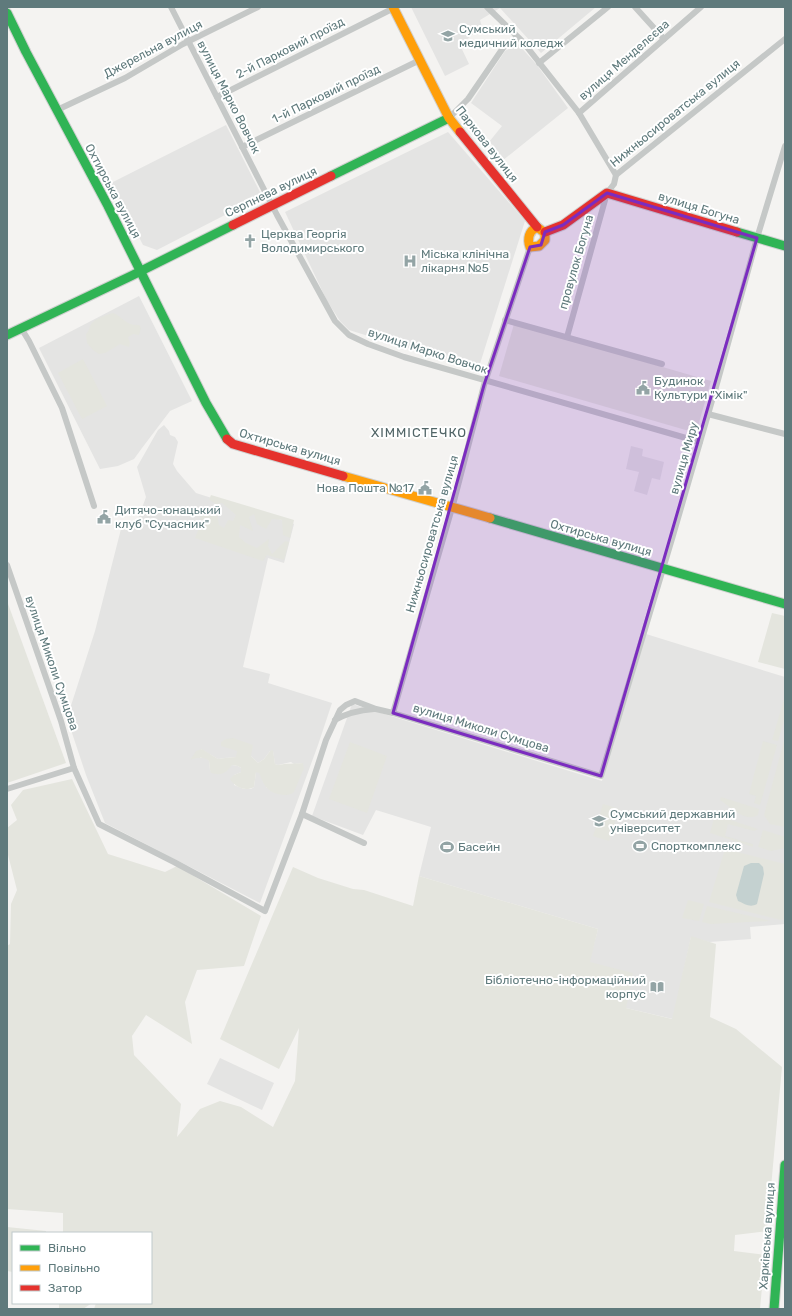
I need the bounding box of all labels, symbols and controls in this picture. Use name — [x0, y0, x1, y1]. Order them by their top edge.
street label: 2-й Парковий проїзд — [233, 15, 347, 81]
street label: Джерельна вулиця — [101, 17, 205, 81]
street label: вулиця Менделєєва — [576, 17, 672, 103]
place label: Сумський медичний коледж — [459, 22, 564, 50]
school or university icon: Сумський медичний коледж — [440, 28, 456, 44]
street label: вулиця Марко Вовчок — [194, 38, 264, 156]
street label: Нижньосироватська вулиця — [607, 56, 743, 170]
street label: 1-й Парковий проїзд — [270, 62, 382, 126]
street label: Паркова вулиця — [453, 103, 521, 185]
street label: Охтирська вулиця — [82, 141, 144, 241]
street label: Серпнева вулиця — [223, 164, 319, 220]
street label: вулиця Богуна — [657, 189, 741, 227]
street label: провулок Богуна — [556, 213, 596, 311]
place label: Церква Георгія Володимирського — [261, 227, 364, 255]
church icon: Церква Георгія Володимирського — [242, 233, 258, 249]
place label: Міська клінічна лікарня №5 — [421, 247, 509, 275]
hospital icon: Міська клінічна лікарня №5 — [402, 253, 418, 269]
street label: вулиця Марко Вовчок — [366, 325, 490, 377]
place label: Будинок Культури "Хімік" — [654, 374, 747, 402]
public building icon: Будинок Культури "Хімік" — [635, 380, 651, 396]
street label: вулиця Миру — [667, 420, 701, 496]
district label: ХІММІСТЕЧКО — [371, 425, 467, 440]
street label: Охтирська вулиця — [238, 426, 342, 468]
street label: Нижньосироватська вулиця — [403, 454, 461, 614]
public building icon: Нова Пошта №17 — [417, 480, 433, 496]
place label: Нова Пошта №17 — [316, 481, 414, 495]
place label: Дитячо-юнацький клуб "Сучасник" — [115, 503, 221, 531]
public building icon: Дитячо-юнацький клуб "Сучасник" — [96, 509, 112, 525]
street label: Охтирська вулиця — [549, 517, 653, 559]
street label: вулиця Миколи Сумцова — [22, 594, 82, 732]
street label: вулиця Миколи Сумцова — [411, 701, 551, 755]
place label: Сумський державний університет — [610, 807, 735, 835]
school or university icon: Сумський державний університет — [591, 813, 607, 829]
sports icon: Спорткомплекс — [632, 838, 648, 854]
sports icon: Басейн — [439, 839, 455, 855]
place label: Спорткомплекс — [651, 839, 741, 853]
place label: Басейн — [458, 840, 500, 854]
place label: Бібліотечно-інформаційний корпус — [485, 973, 646, 1001]
library icon: Бібліотечно-інформаційний корпус — [649, 979, 665, 995]
street label: Харківська вулиця — [756, 1182, 778, 1290]
legend — [12, 1232, 152, 1304]
text: Вільно — [48, 1241, 86, 1255]
text: Повільно — [48, 1261, 100, 1275]
text: Затор — [48, 1281, 82, 1295]

